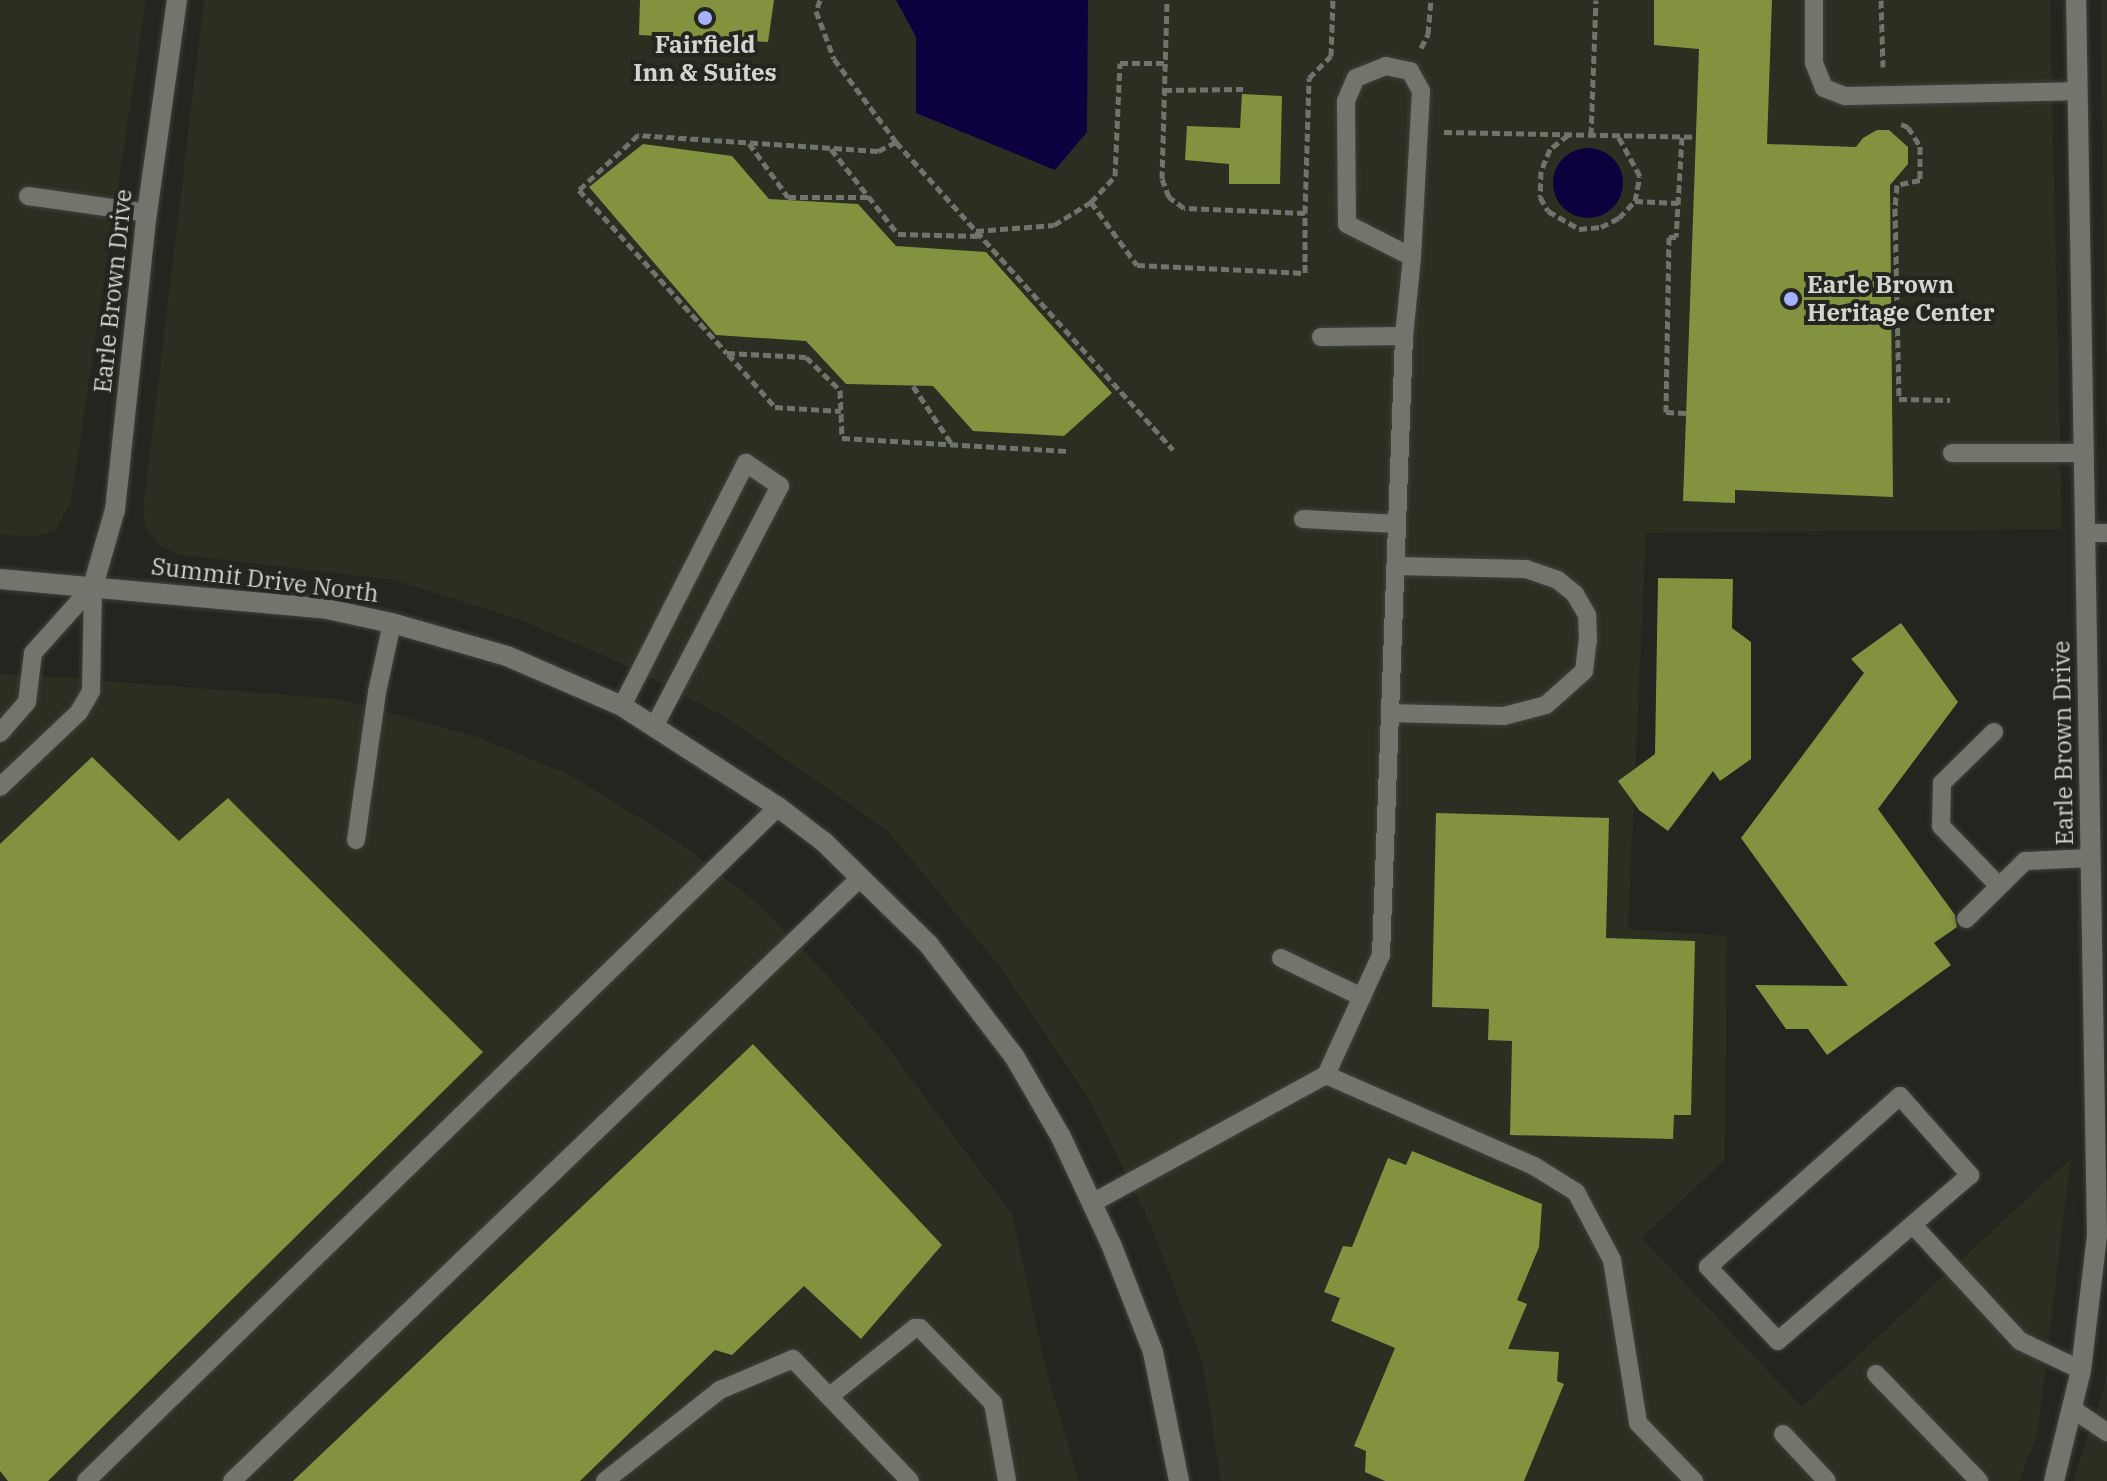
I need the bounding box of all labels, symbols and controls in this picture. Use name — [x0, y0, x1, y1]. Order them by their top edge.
marker: Fairfield Inn & Suites — [696, 9, 714, 27]
place label: Fairfield Inn & Suites — [633, 31, 777, 87]
street label: Earle Brown Drive — [88, 188, 138, 394]
place label: Earle Brown Heritage Center — [1807, 271, 1995, 327]
marker: Earle Brown Heritage Center — [1782, 290, 1800, 308]
street label: Summit Drive North — [150, 552, 380, 608]
street label: Earle Brown Drive — [2047, 640, 2079, 846]

